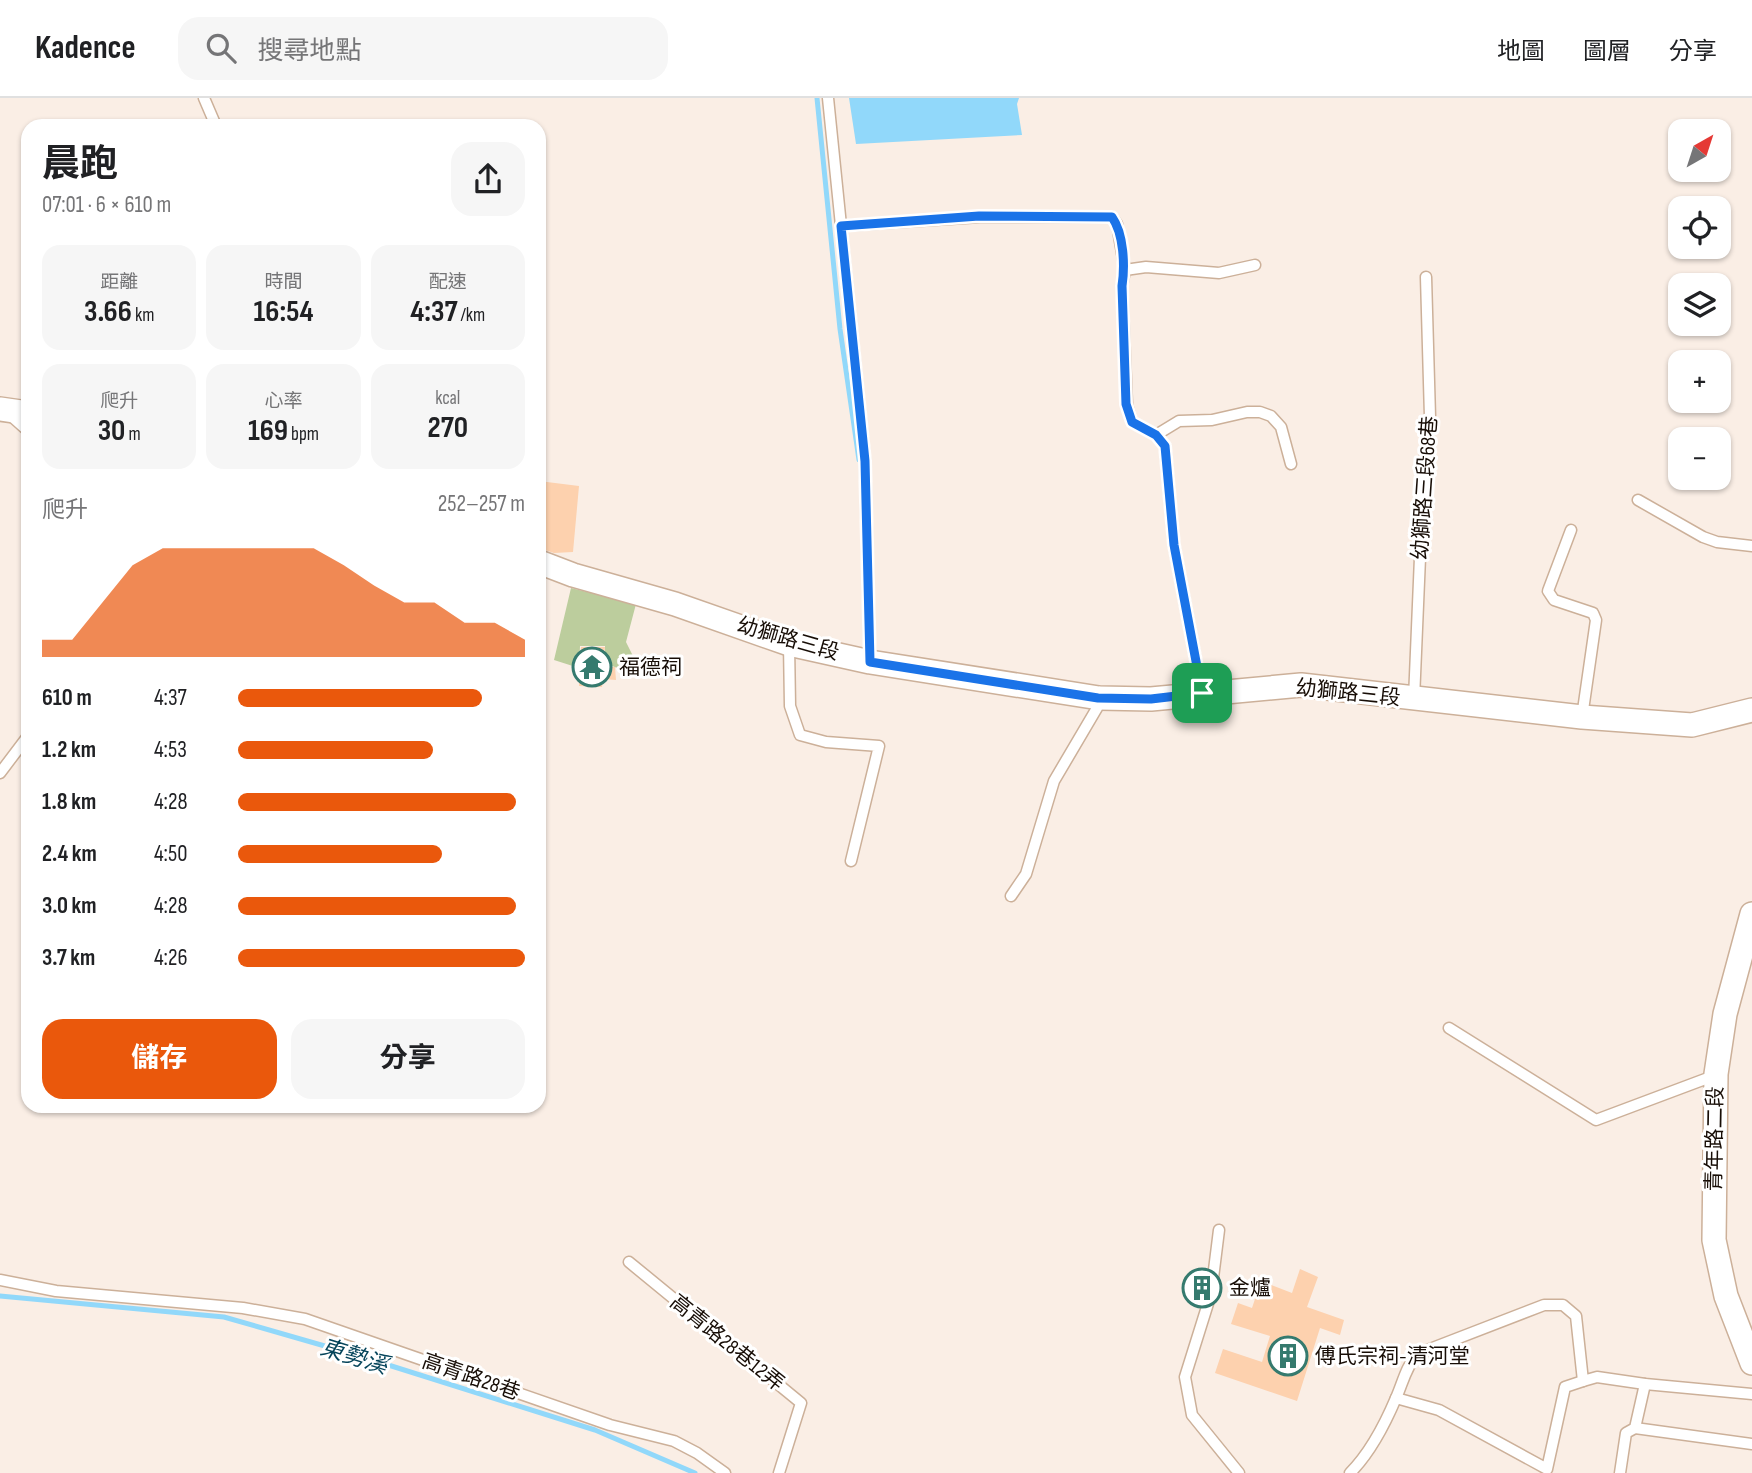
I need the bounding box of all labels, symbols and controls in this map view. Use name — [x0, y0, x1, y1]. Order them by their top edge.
search box — [178, 17, 668, 80]
text: Kadence — [35, 28, 136, 68]
icon: search — [202, 29, 240, 67]
text: 搜尋地點 — [258, 36, 362, 67]
text: 地圖 — [1497, 37, 1545, 66]
text: 圖層 — [1583, 37, 1631, 66]
text: 分享 — [1669, 37, 1717, 66]
north arrow — [1668, 119, 1731, 182]
map controls — [1668, 119, 1731, 490]
text: 晨跑 — [42, 142, 118, 187]
button: share — [451, 142, 525, 216]
text: 07:01 · 6 × 610 m — [42, 191, 171, 219]
button: locate — [1668, 196, 1731, 259]
text: 距離 — [100, 271, 138, 294]
text: 時間 — [264, 271, 303, 294]
text: 配速 — [429, 271, 467, 294]
button: layers — [1668, 273, 1731, 336]
text: 3.66 — [84, 294, 132, 330]
text: 16:54 — [254, 294, 313, 330]
text: 4:37 — [410, 294, 458, 330]
text: km — [132, 304, 154, 327]
text: /km — [458, 304, 485, 327]
button: + — [1668, 350, 1731, 413]
text: kcal — [435, 387, 460, 410]
text: 爬升 — [100, 390, 138, 413]
text: 心率 — [264, 390, 303, 413]
text: 270 — [428, 410, 468, 446]
text: 30 — [98, 413, 125, 449]
text: 169 — [248, 413, 288, 449]
street label: 幼獅路三段68巷 — [1407, 415, 1443, 561]
text: m — [125, 423, 141, 446]
text: bpm — [288, 423, 319, 446]
button: − — [1668, 427, 1731, 490]
text: 252–257 m — [438, 490, 525, 518]
text: 爬升 — [42, 496, 88, 524]
street label: 幼獅路三段 — [734, 613, 842, 665]
temple icon: 福德祠 — [571, 646, 613, 688]
place label: 福德祠 — [619, 655, 682, 680]
pin — [1172, 663, 1232, 723]
icon: arrive — [1183, 674, 1221, 712]
street label: 幼獅路三段 — [1294, 675, 1402, 711]
text: 610 m — [42, 684, 92, 712]
text: 4:37 — [154, 684, 187, 712]
text: 1.2 km — [42, 736, 96, 764]
text: 4:53 — [154, 736, 187, 764]
text: 1.8 km — [42, 788, 96, 816]
text: 4:28 — [154, 788, 188, 816]
text: 2.4 km — [42, 840, 97, 868]
text: 4:50 — [154, 840, 187, 868]
text: 3.0 km — [42, 892, 97, 920]
text: 4:28 — [154, 892, 188, 920]
text: 3.7 km — [42, 944, 95, 972]
text: 4:26 — [154, 944, 188, 972]
button: 儲存 — [42, 1019, 277, 1099]
button: 分享 — [291, 1019, 525, 1099]
street label: 青年路二段 — [1702, 1086, 1728, 1192]
building icon: 金爐 — [1181, 1267, 1223, 1309]
place label: 金爐 — [1229, 1276, 1271, 1301]
street label: 高青路28巷12弄 — [665, 1290, 789, 1396]
water label: 東勢溪 — [317, 1334, 394, 1381]
building icon: 傅氏宗祠-清河堂 — [1267, 1335, 1309, 1377]
place label: 傅氏宗祠-清河堂 — [1315, 1344, 1470, 1369]
street label: 高青路28巷 — [419, 1349, 523, 1405]

